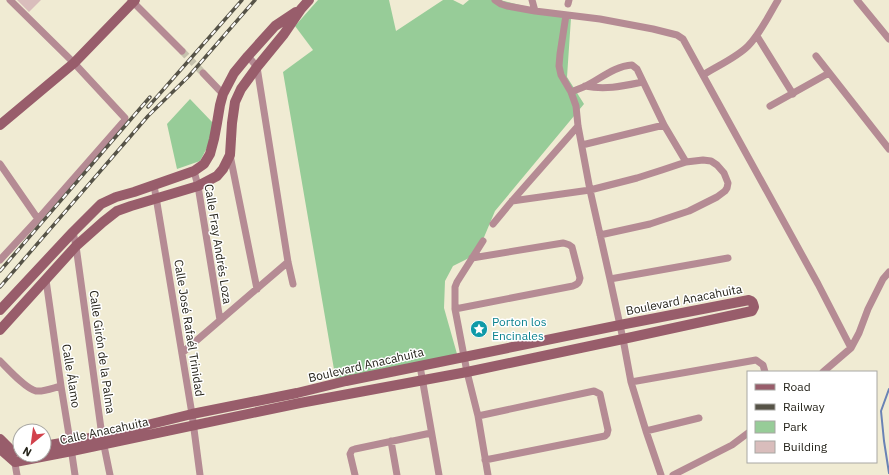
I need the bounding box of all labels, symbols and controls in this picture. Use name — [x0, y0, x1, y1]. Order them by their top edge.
street label: Calle Fray Andrés Loza — [202, 183, 235, 306]
street label: Calle José Rafaél Trinidad — [171, 258, 208, 398]
street label: Boulevard Anacahuita — [625, 281, 744, 318]
street label: Calle Girón de la Palma — [86, 289, 119, 415]
place label: Porton los Encinales — [492, 314, 547, 343]
place icon: Porton los Encinales — [469, 319, 489, 339]
street label: Calle Álamo — [59, 343, 84, 409]
street label: Boulevard Anacahuita — [307, 344, 426, 385]
legend — [747, 371, 877, 463]
text: Road — [783, 379, 811, 394]
text: Railway — [783, 399, 825, 414]
street label: Calle Anacahuita — [58, 414, 150, 447]
text: Park — [783, 419, 808, 434]
north arrow — [12, 423, 52, 463]
text: Building — [783, 439, 828, 454]
text: N — [20, 444, 34, 460]

